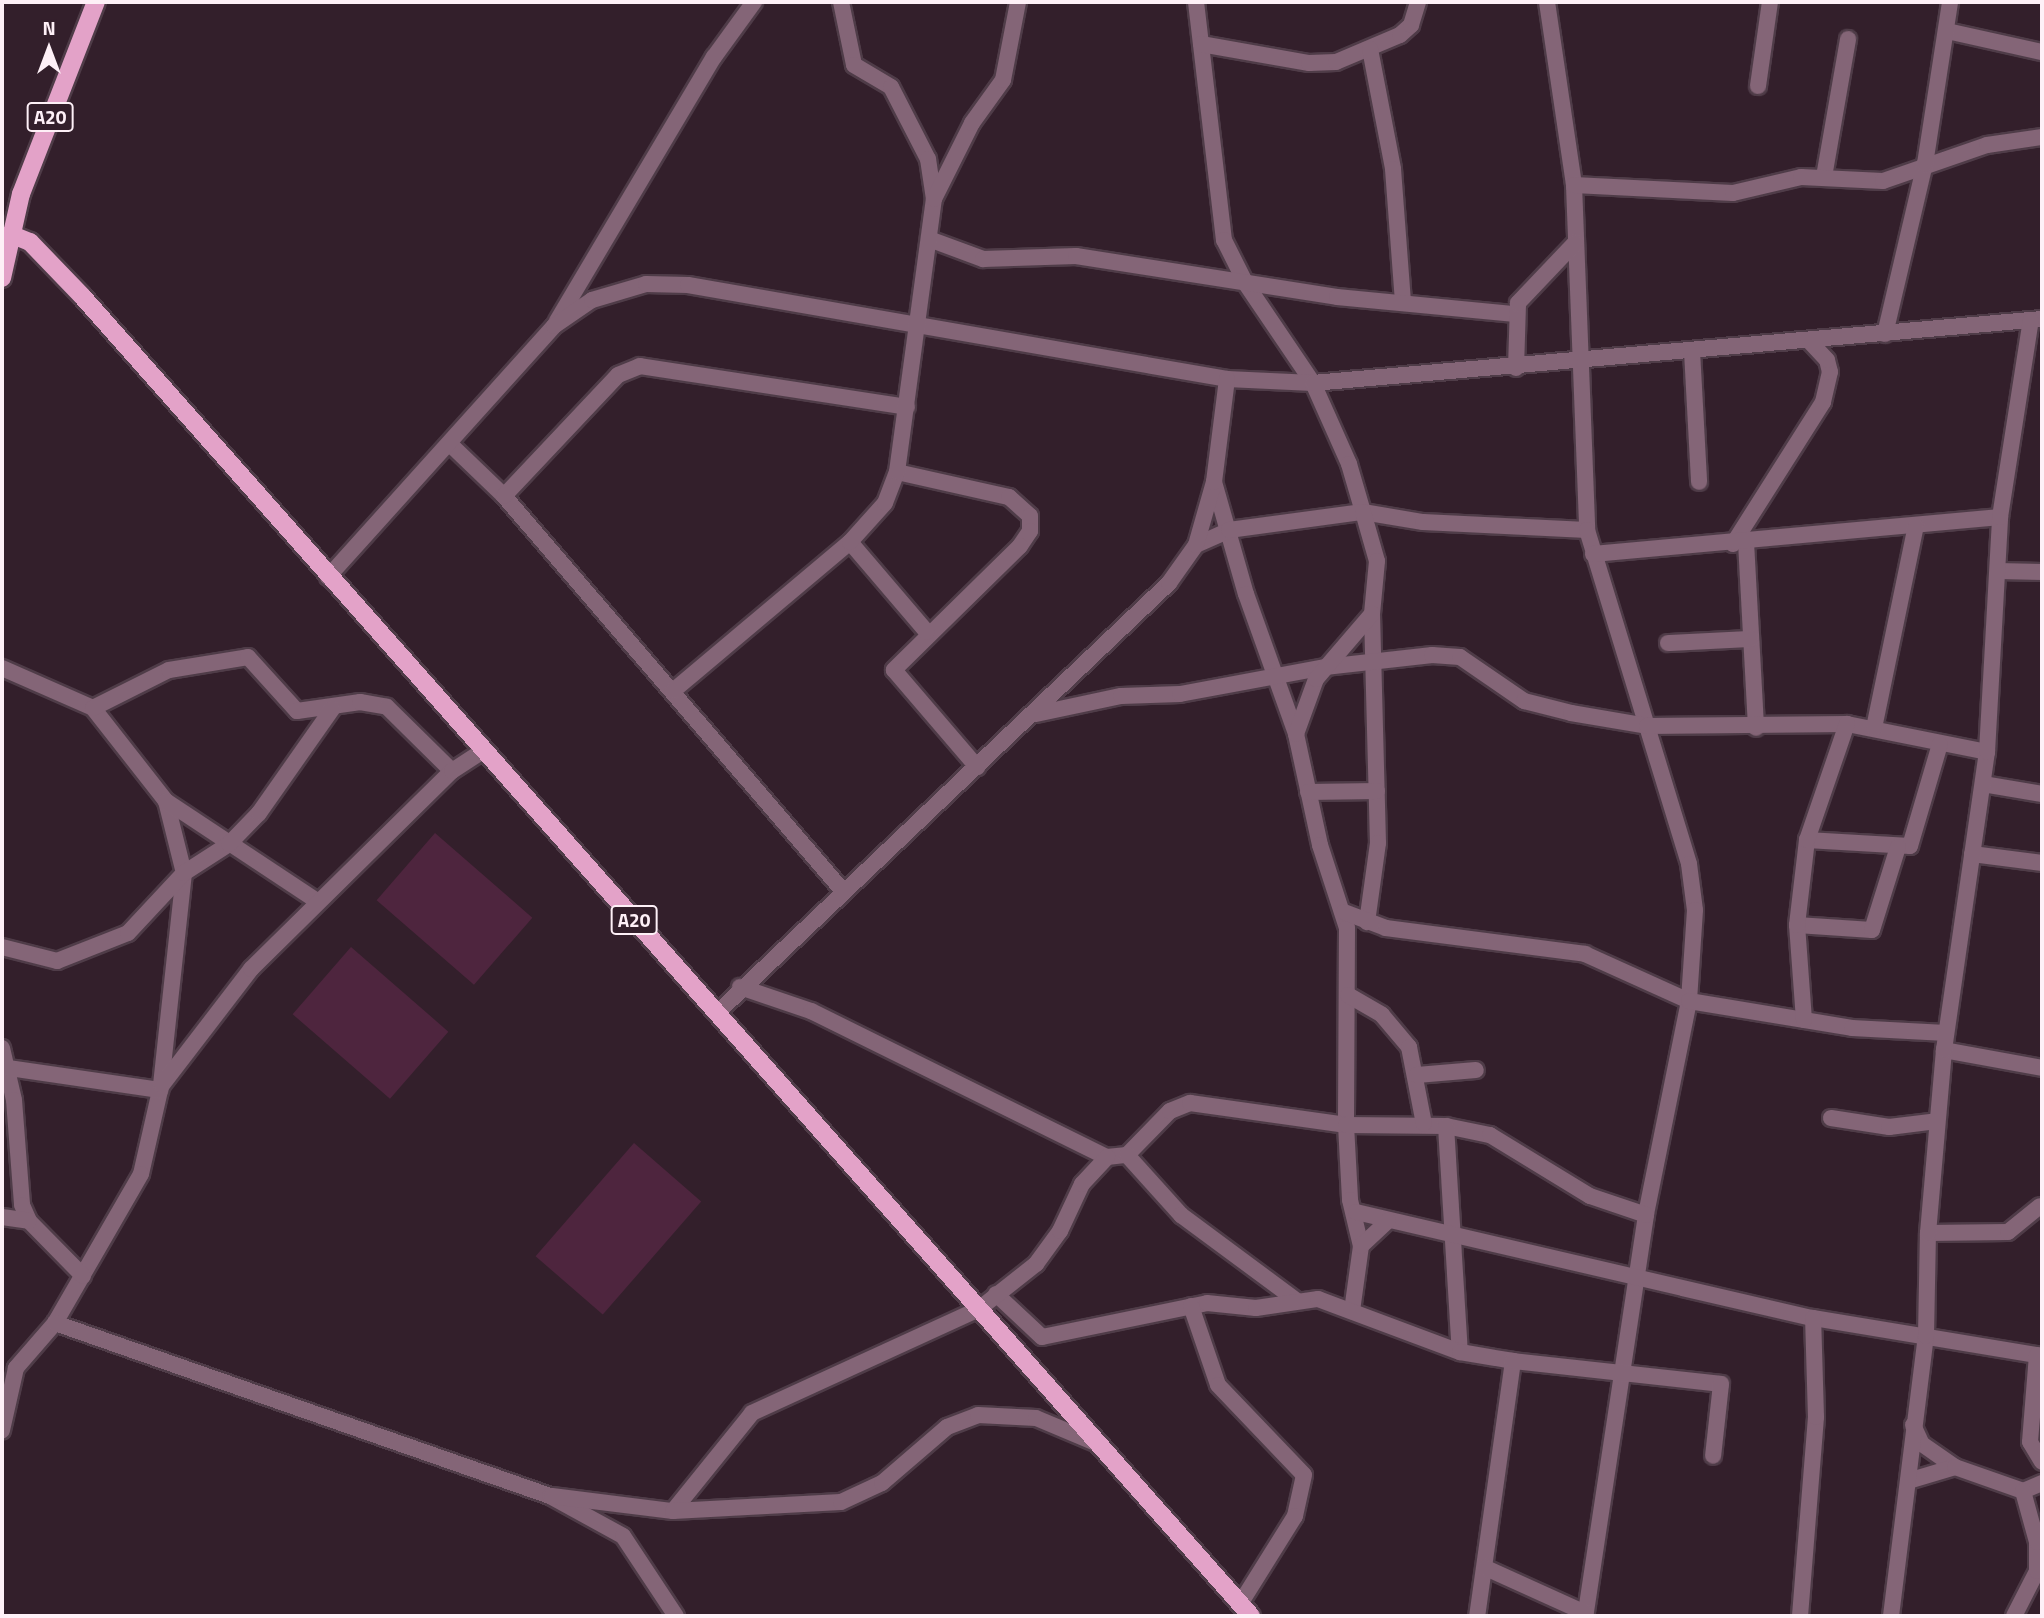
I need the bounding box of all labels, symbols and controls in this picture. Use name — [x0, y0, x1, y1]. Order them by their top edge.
text: N — [42, 13, 56, 42]
north arrow — [14, 14, 84, 84]
road number: A20 — [26, 102, 74, 132]
road number: A20 — [610, 904, 658, 936]

